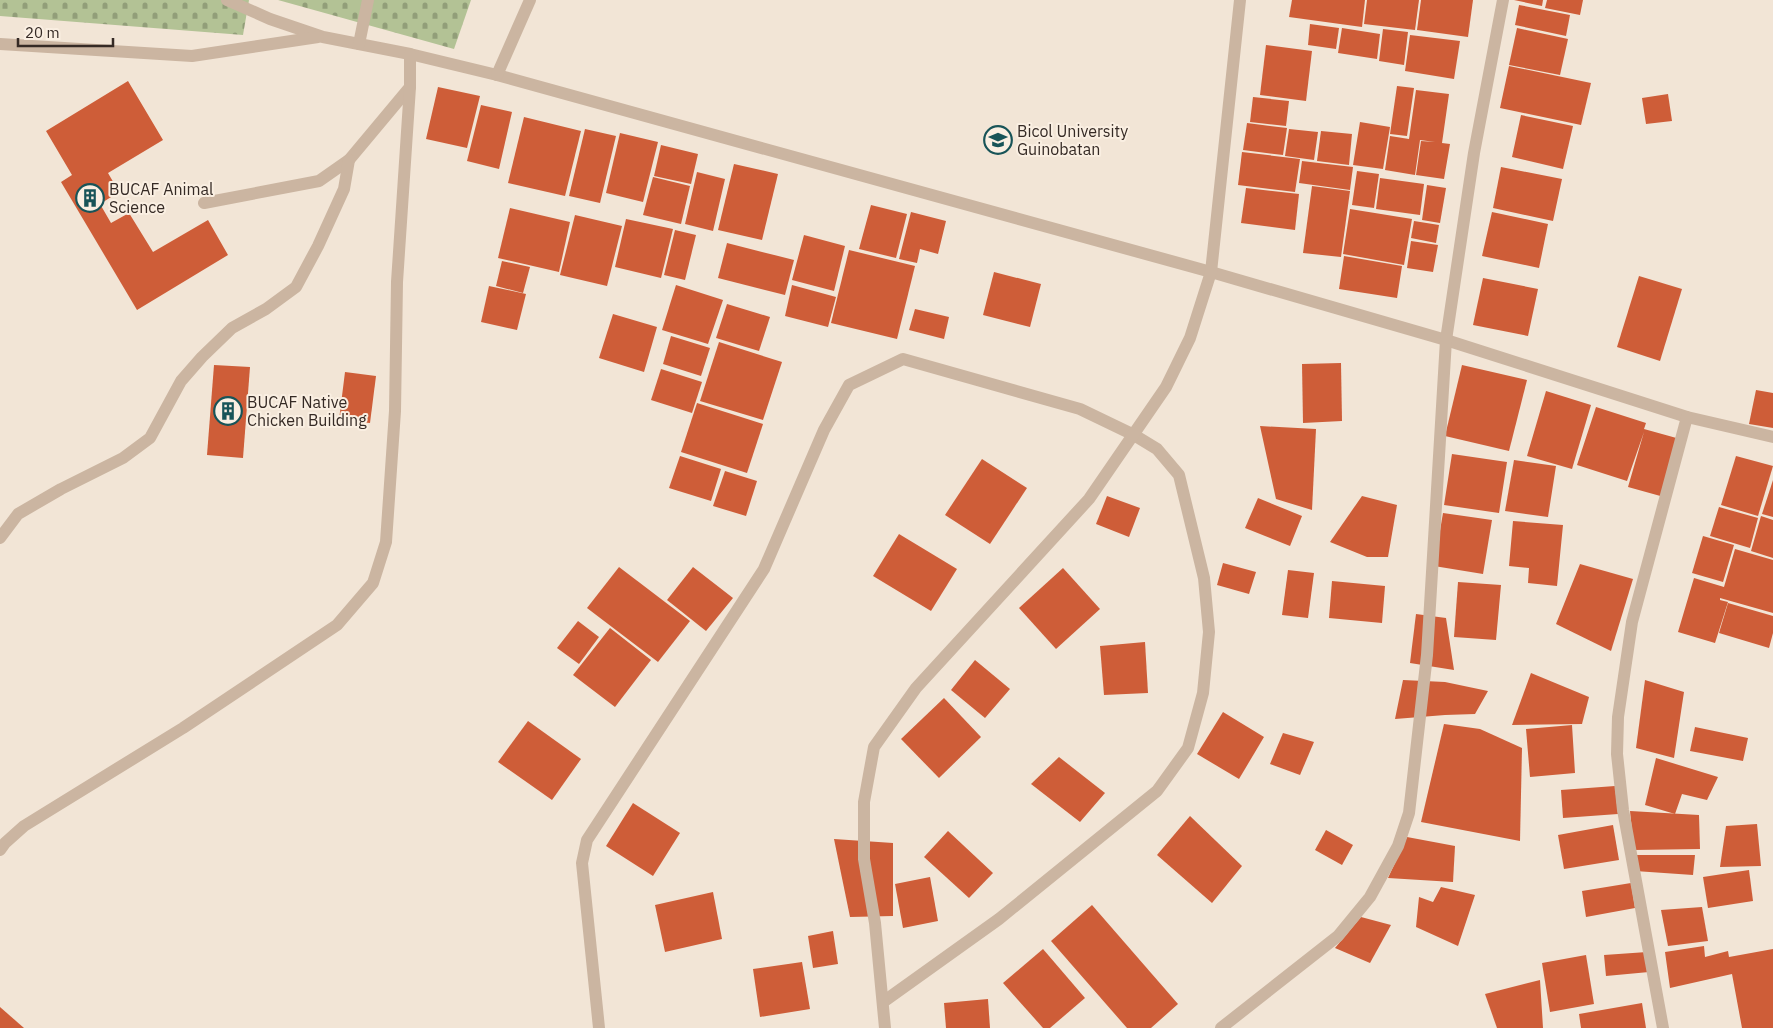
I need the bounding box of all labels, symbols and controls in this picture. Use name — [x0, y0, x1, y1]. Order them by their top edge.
scale bar — [18, 15, 112, 47]
text: 20 m — [25, 23, 60, 42]
place label: Bicol University Guinobatan — [1017, 121, 1128, 159]
school or university icon: Bicol University Guinobatan — [983, 125, 1013, 155]
place label: BUCAF Animal Science — [109, 179, 213, 217]
building icon: BUCAF Animal Science — [75, 183, 105, 213]
place label: BUCAF Native Chicken Building — [247, 392, 367, 430]
building icon: BUCAF Native Chicken Building — [213, 396, 243, 426]

